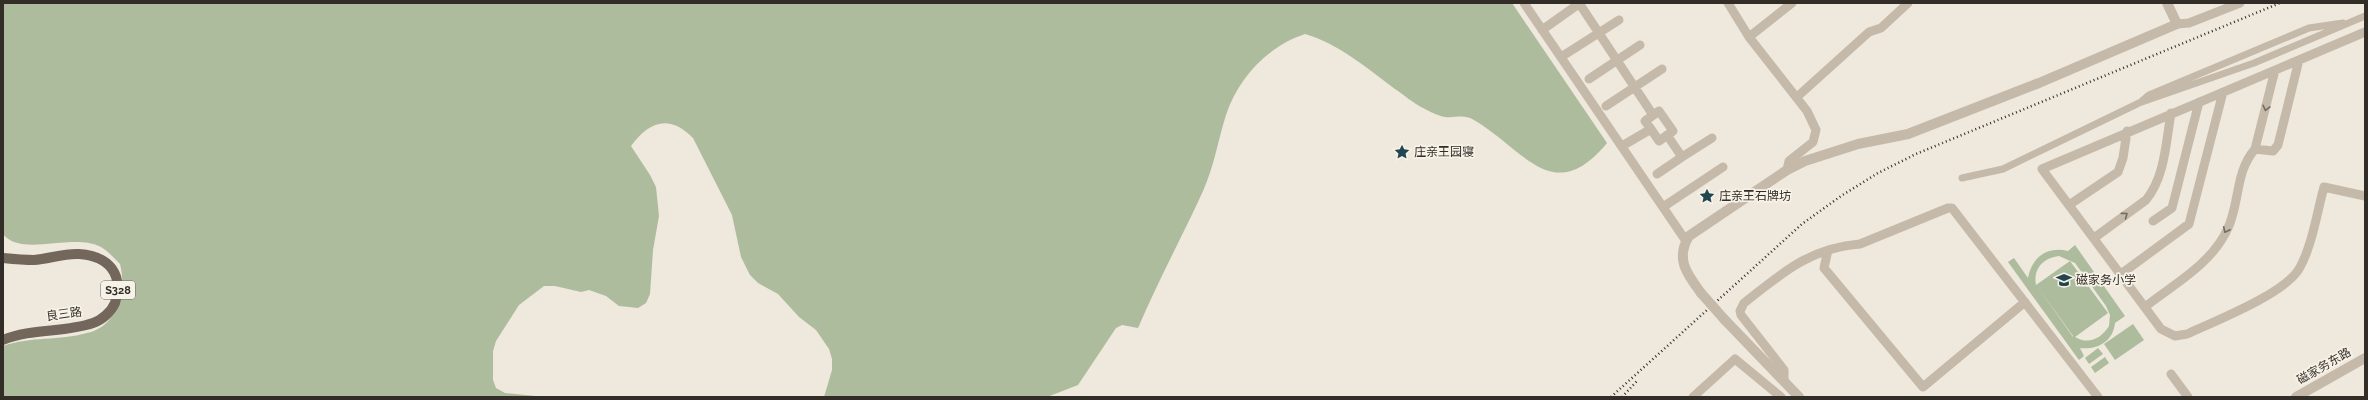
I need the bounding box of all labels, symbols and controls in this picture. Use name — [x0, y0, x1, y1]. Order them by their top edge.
one-way arrow — [2262, 104, 2270, 111]
place icon: 庄亲王园寝 — [1393, 143, 1411, 161]
place label: 庄亲王园寝 — [1414, 145, 1474, 159]
place icon: 庄亲王石牌坊 — [1698, 187, 1716, 205]
place label: 庄亲王石牌坊 — [1719, 189, 1791, 203]
one-way arrow — [2121, 213, 2128, 220]
one-way arrow — [2223, 226, 2231, 233]
school or university icon: 磁家务小学 — [2055, 271, 2073, 289]
place label: 磁家务小学 — [2076, 273, 2136, 287]
road number: S328 — [101, 281, 135, 299]
street label: 良三路 — [45, 305, 83, 323]
street label: 磁家务东路 — [2295, 345, 2353, 387]

